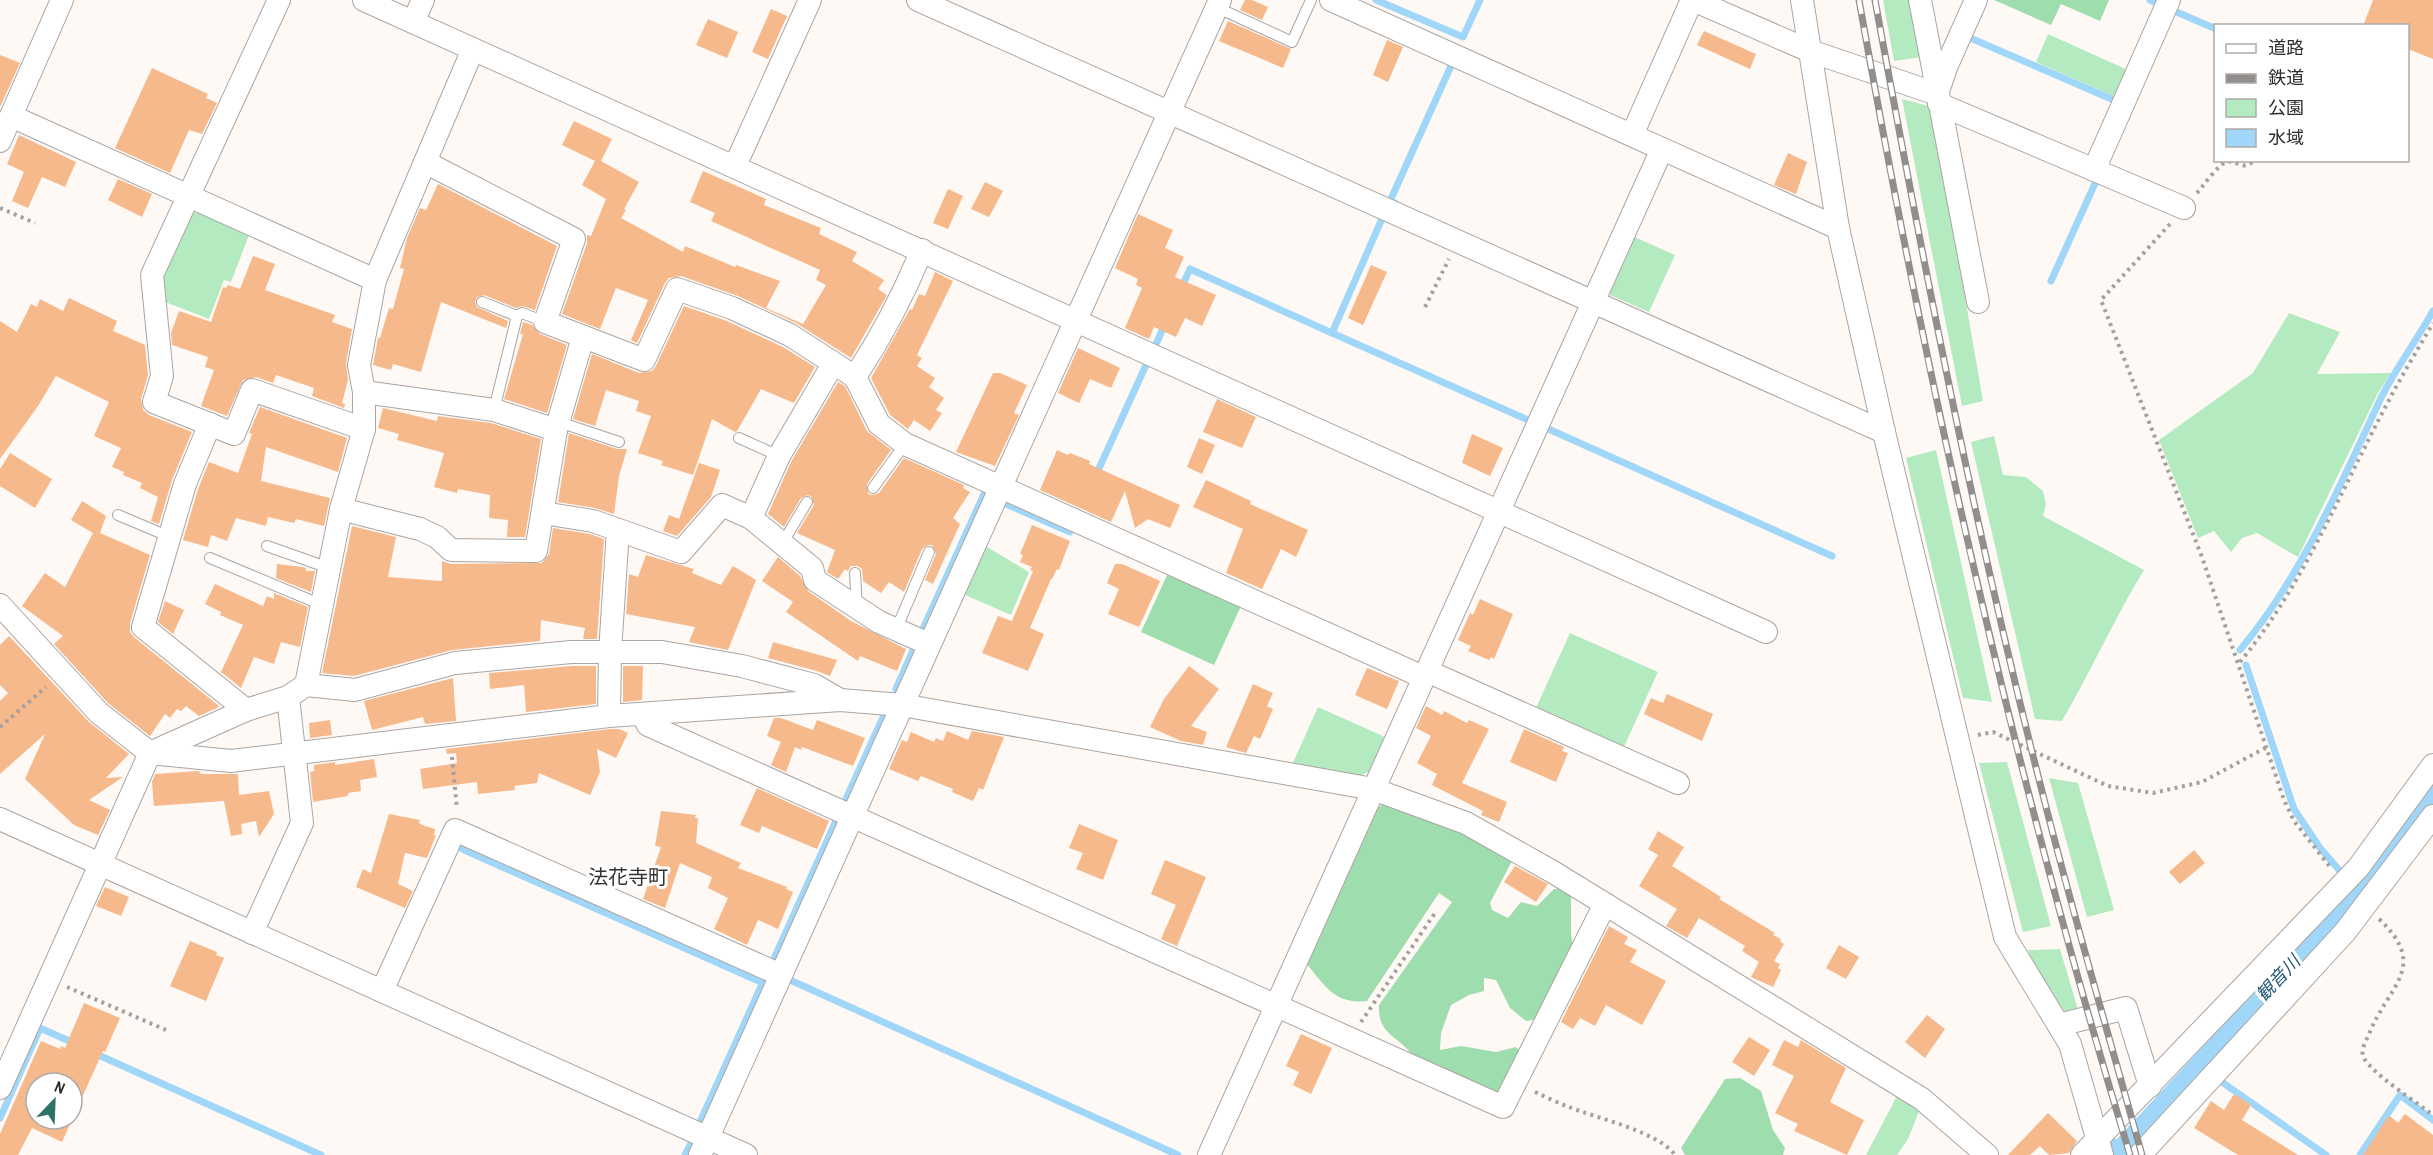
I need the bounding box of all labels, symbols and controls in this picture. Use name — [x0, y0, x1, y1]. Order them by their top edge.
legend — [2214, 24, 2409, 162]
text: 道路 — [2268, 35, 2304, 60]
text: 鉄道 — [2268, 65, 2304, 90]
text: 公園 — [2268, 95, 2304, 120]
text: 水域 — [2268, 125, 2304, 150]
district label: 法花寺町 — [588, 863, 668, 890]
water label: 観音川 — [2250, 948, 2307, 1006]
north arrow — [24, 1071, 84, 1131]
text: N — [51, 1075, 69, 1099]

